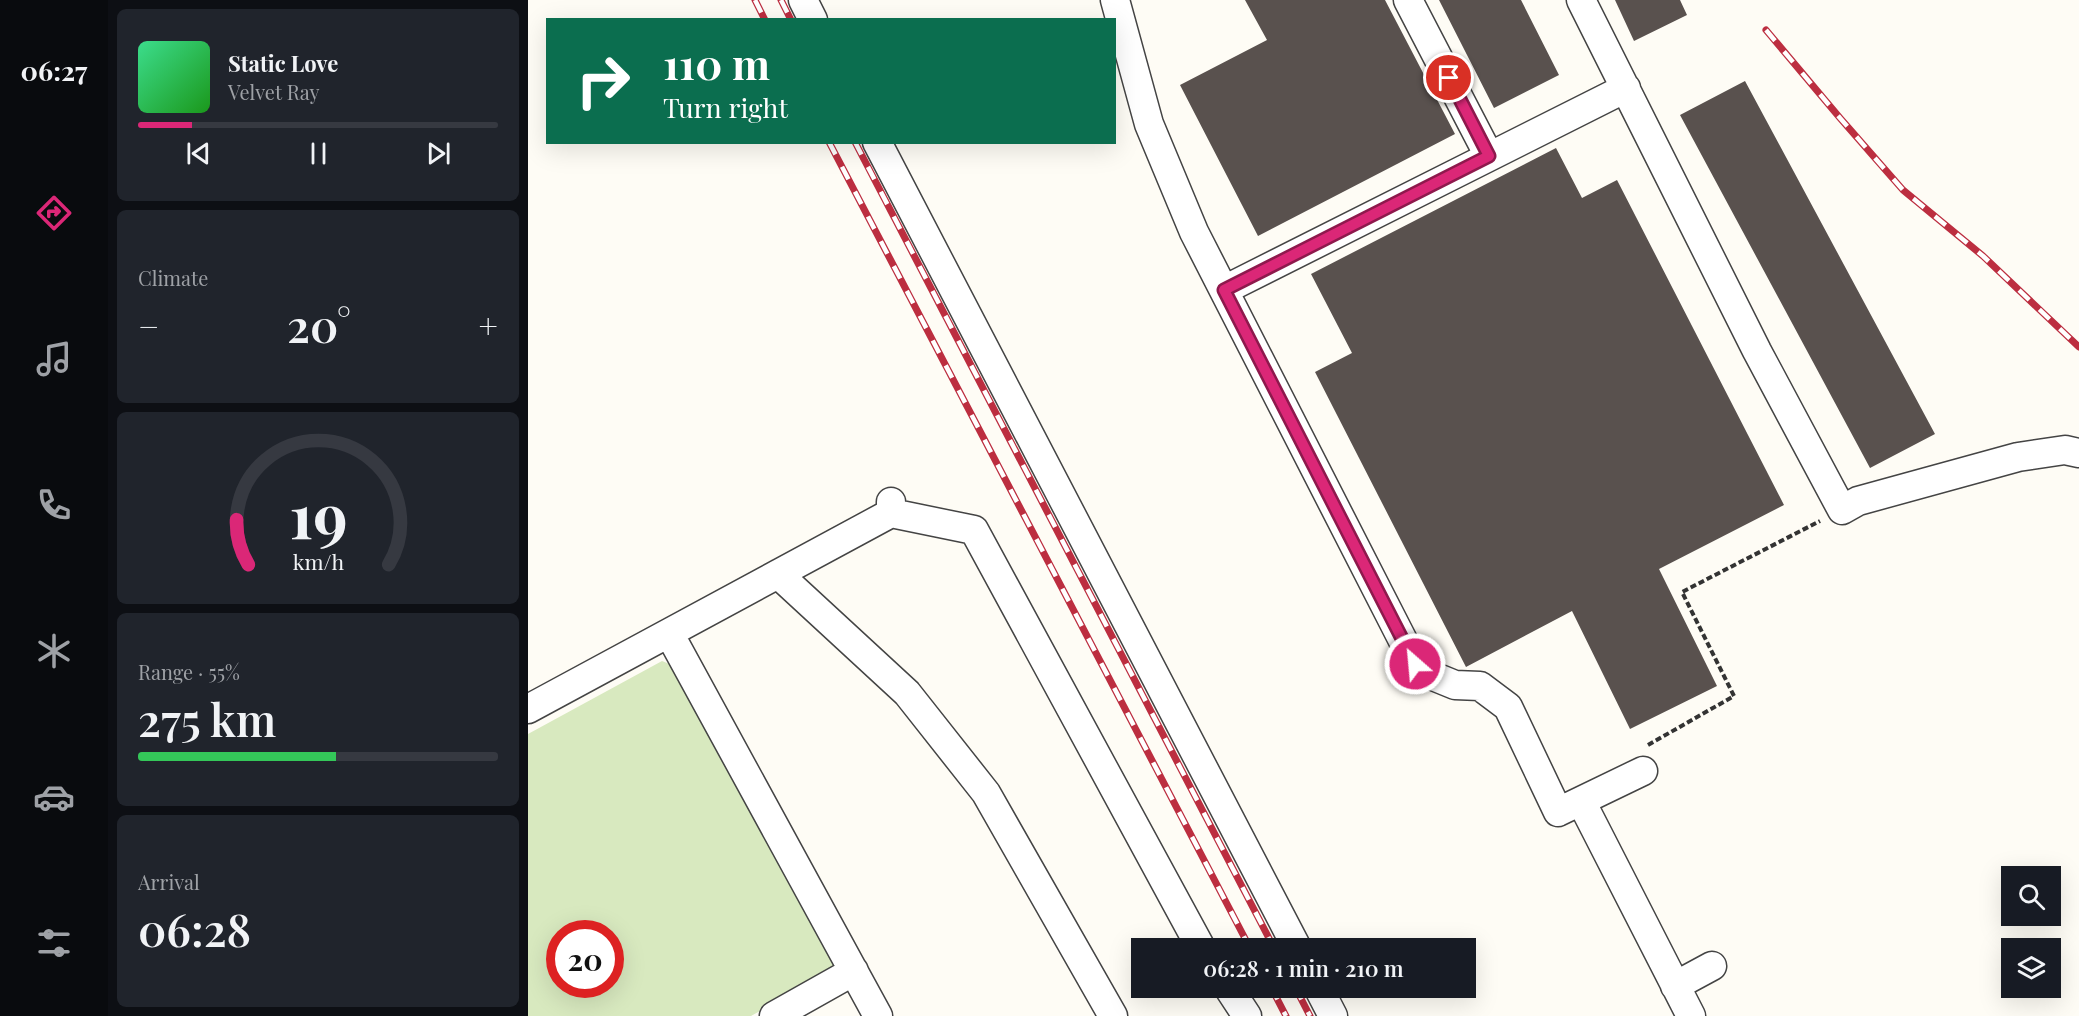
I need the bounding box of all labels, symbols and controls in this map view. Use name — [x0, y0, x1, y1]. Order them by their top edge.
text: 110 m — [663, 35, 770, 91]
icon: right — [564, 42, 642, 120]
text: Static Love — [228, 48, 338, 78]
text: 06:27 — [21, 52, 87, 88]
pin — [1423, 52, 1474, 103]
icon: arrive — [1432, 61, 1465, 94]
text: Velvet Ray — [228, 78, 320, 105]
text: Turn right — [663, 89, 788, 125]
icon: previous — [182, 137, 215, 170]
icon: pause — [302, 137, 335, 170]
icon: next — [422, 137, 455, 170]
icon: directions — [33, 192, 75, 234]
text: Climate — [138, 264, 208, 291]
text: 20° — [287, 294, 351, 354]
text: − — [138, 303, 159, 347]
text: + — [479, 303, 498, 347]
icon: music — [33, 338, 75, 380]
text: 19 — [289, 471, 347, 555]
icon: phone — [33, 484, 75, 526]
text: km/h — [292, 547, 344, 575]
icon: climate — [33, 630, 75, 672]
position arrow — [1383, 632, 1447, 696]
text: Range · 55% — [138, 658, 240, 685]
text: 275 km — [138, 688, 276, 748]
icon: car — [33, 776, 75, 818]
map controls — [2001, 866, 2061, 998]
button: search — [2001, 866, 2061, 926]
text: Arrival — [138, 868, 200, 895]
text: 06:28 — [138, 898, 251, 958]
speed limit sign: 20 — [546, 920, 624, 998]
icon: filters — [33, 922, 75, 964]
button: layers — [2001, 938, 2061, 998]
text: 06:28 · 1 min · 210 m — [1203, 953, 1404, 983]

